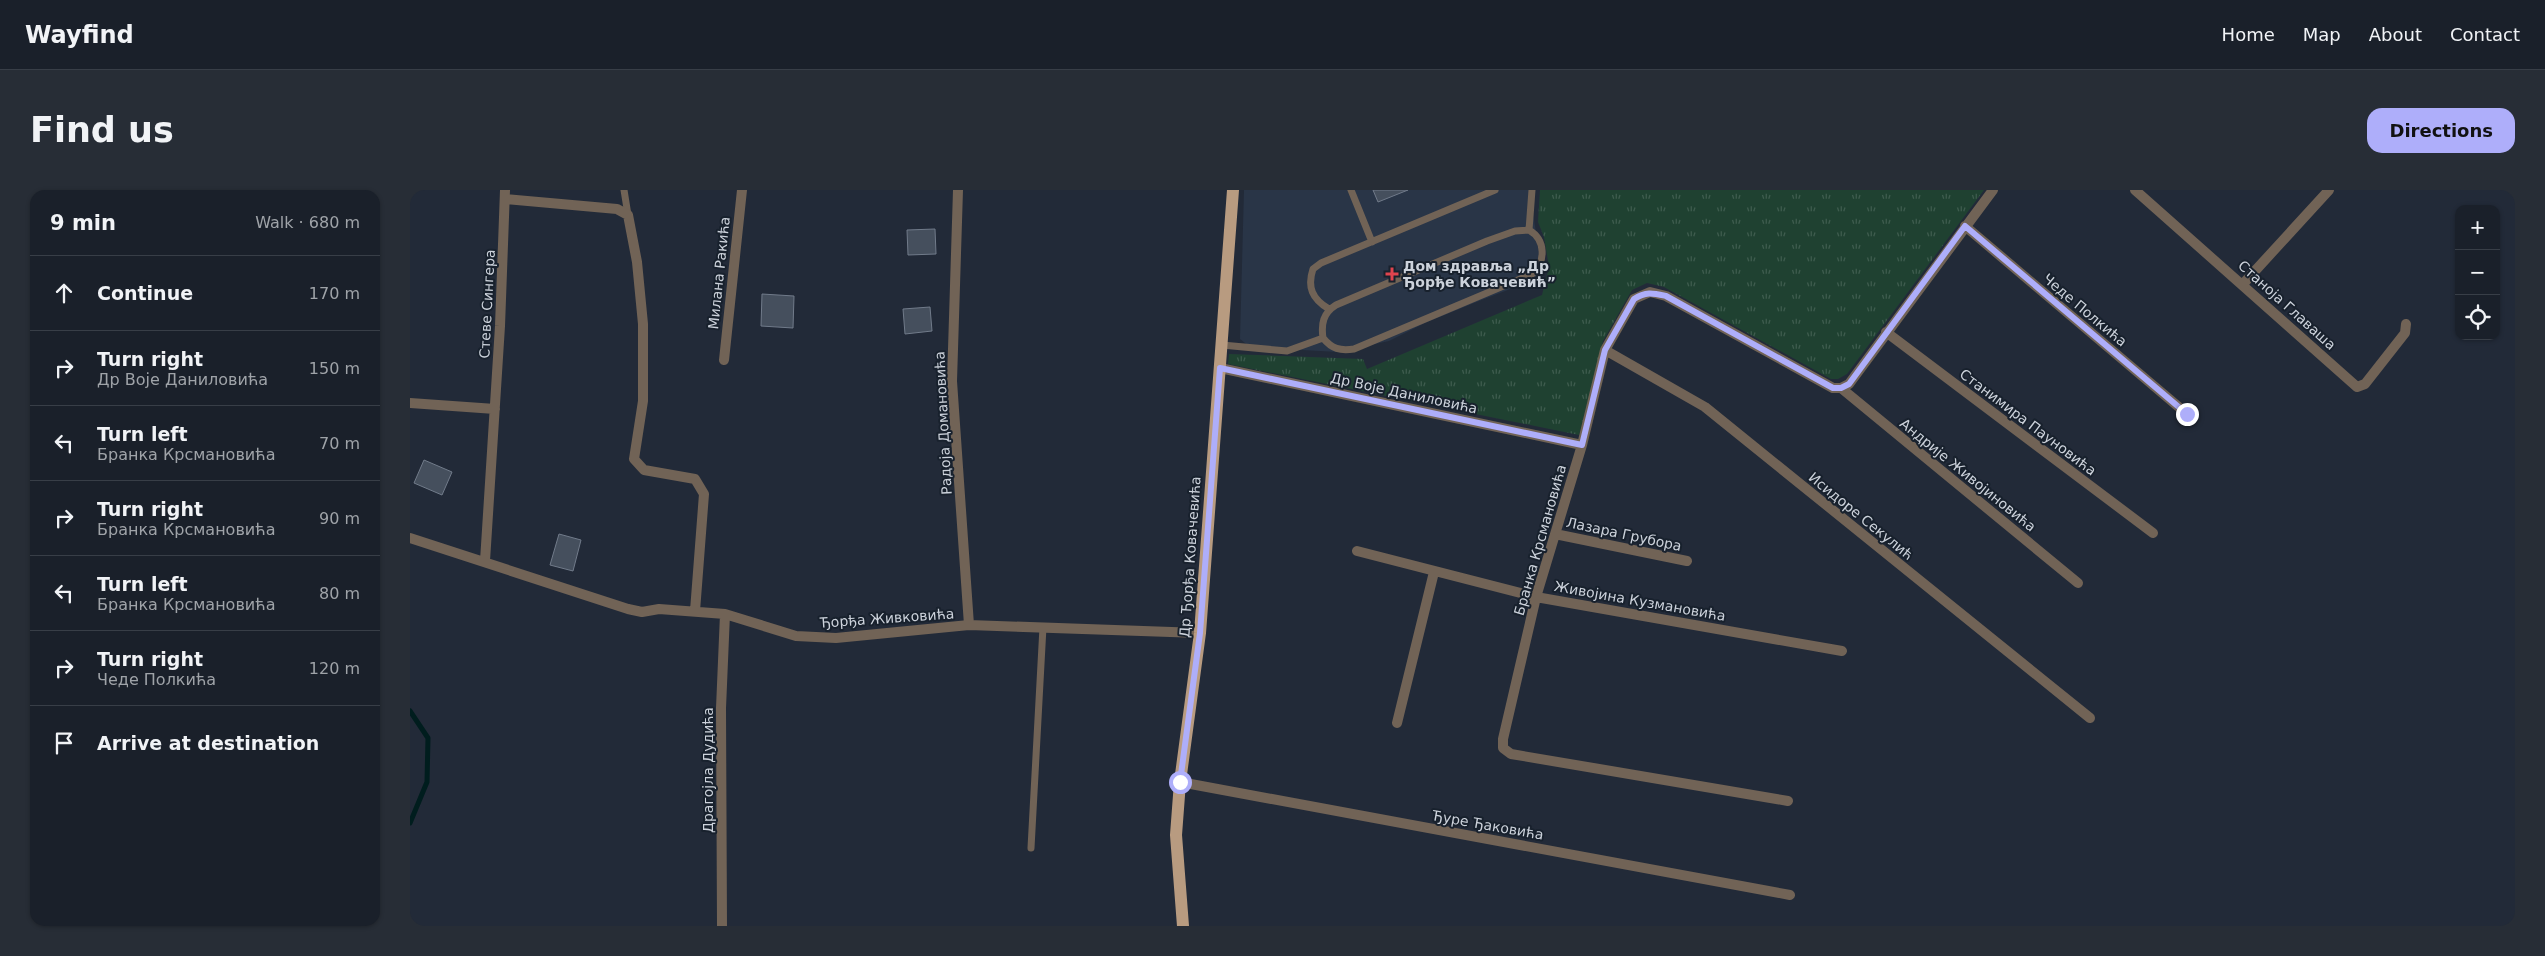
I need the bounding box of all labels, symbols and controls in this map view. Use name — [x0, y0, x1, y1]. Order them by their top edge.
text: Wayfind — [25, 21, 134, 49]
text: Home — [2222, 24, 2275, 45]
text: Map — [2303, 24, 2341, 45]
text: About — [2369, 24, 2422, 45]
text: Contact — [2450, 24, 2520, 45]
button: Directions — [2367, 108, 2515, 153]
text: Find us — [30, 110, 174, 150]
map controls — [2455, 205, 2500, 340]
button: + — [2455, 205, 2500, 250]
text: 9 min — [50, 211, 116, 235]
text: Walk · 680 m — [255, 213, 360, 232]
street label: Милана Ракића — [705, 216, 733, 330]
street label: Стеве Сингера — [476, 249, 498, 359]
button: − — [2455, 250, 2500, 295]
street label: Станоја Главаша — [2235, 257, 2339, 353]
place label: Дом здравља „Др Ђорђе Ковачевић” — [1403, 258, 1556, 291]
marker: Дом здравља „Др Ђорђе Ковачевић” — [1385, 267, 1399, 281]
street label: Чеде Полкића — [2040, 270, 2130, 350]
icon: ahead — [50, 279, 78, 307]
text: Continue — [97, 282, 193, 304]
text: 170 m — [309, 284, 360, 303]
button: locate — [2455, 295, 2500, 340]
text: Turn right — [97, 348, 203, 370]
street label: Радоја Домановића — [931, 351, 955, 495]
icon: right — [50, 354, 78, 382]
text: 150 m — [309, 359, 360, 378]
street label: Станимира Пауновића — [1957, 366, 2099, 478]
text: Др Воје Даниловића — [97, 370, 268, 389]
street label: Др Воје Даниловића — [1329, 370, 1479, 416]
route end — [2176, 403, 2199, 426]
street label: Андрије Живојиновића — [1897, 415, 2039, 535]
text: Turn left — [97, 423, 188, 445]
icon: left — [50, 429, 78, 457]
text: 70 m — [319, 434, 360, 453]
text: Бранка Крсмановића — [97, 445, 275, 464]
street label: Бранка Крсмановића — [1511, 463, 1569, 617]
street label: Исидоре Секулић — [1806, 469, 1916, 563]
street label: Др Ђорђа Ковачевића — [1176, 476, 1204, 638]
text: Turn right — [97, 498, 203, 520]
icon: right — [50, 504, 78, 532]
text: 90 m — [319, 509, 360, 528]
street label: Лазара Грубора — [1565, 514, 1683, 554]
text: Бранка Крсмановића — [97, 520, 275, 539]
text: Turn left — [97, 573, 188, 595]
street label: Живојина Кузмановића — [1553, 578, 1727, 624]
icon: left — [50, 579, 78, 607]
text: 80 m — [319, 584, 360, 603]
text: Бранка Крсмановића — [97, 595, 275, 614]
street label: Ђорђа Живковића — [818, 605, 955, 631]
text: Turn right — [97, 648, 203, 670]
icon: right — [50, 654, 78, 682]
text: 120 m — [309, 659, 360, 678]
text: Чеде Полкића — [97, 670, 216, 689]
street label: Драгојла Дудића — [700, 707, 716, 833]
icon: arrive — [50, 729, 78, 757]
text: Arrive at destination — [97, 732, 319, 754]
route start — [1169, 771, 1192, 794]
street label: Ђуре Ђаковића — [1430, 807, 1545, 843]

